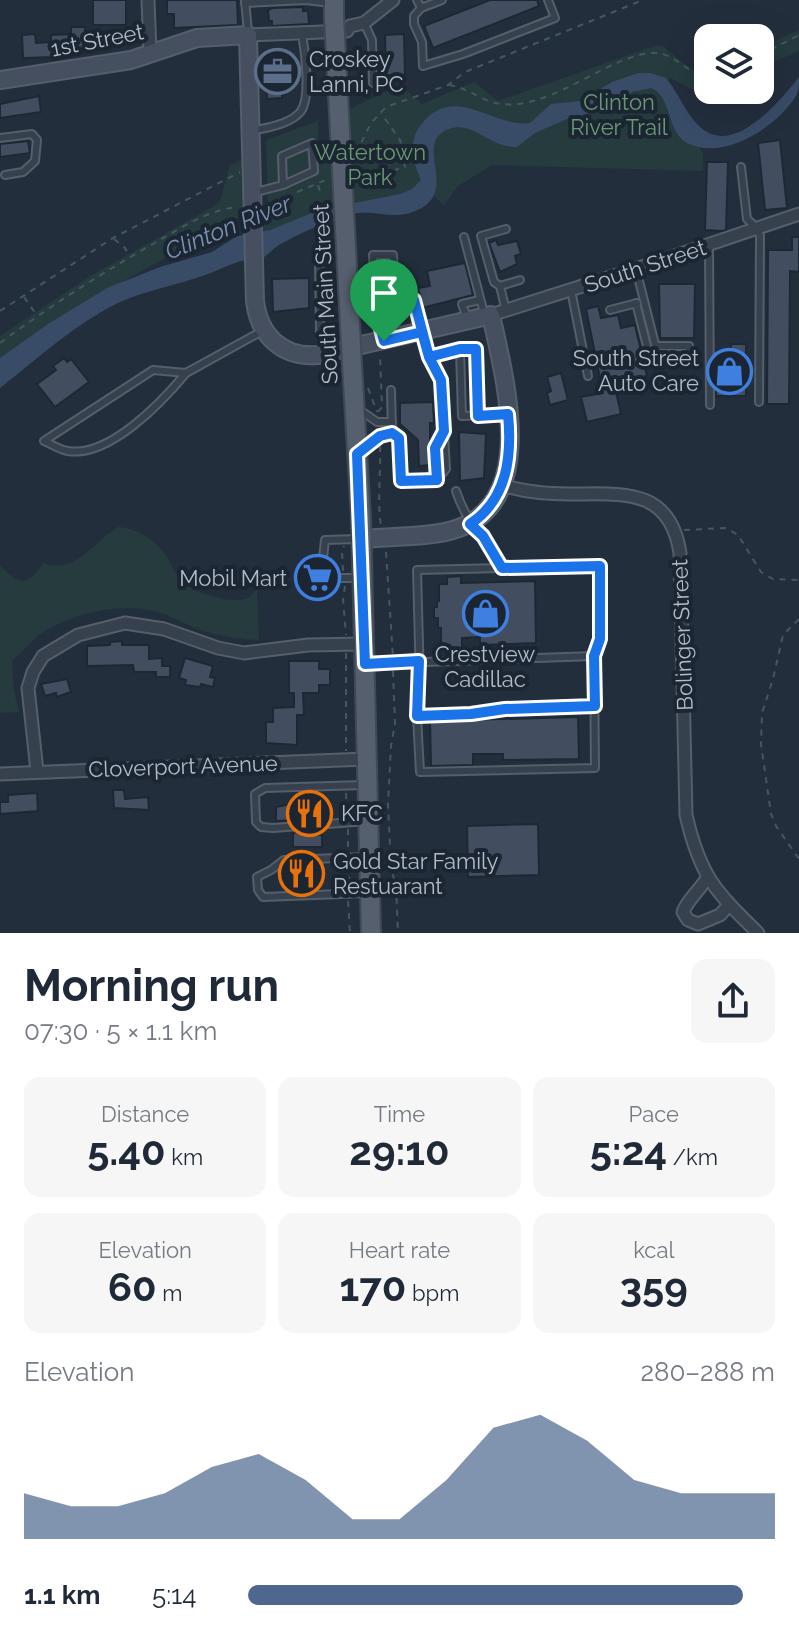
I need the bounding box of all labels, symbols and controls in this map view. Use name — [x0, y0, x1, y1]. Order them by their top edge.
street label: 1st Street — [48, 18, 146, 62]
map controls — [694, 24, 774, 104]
button: layers — [694, 24, 774, 104]
place label: Croskey Lanni, PC — [309, 46, 404, 97]
office icon: Croskey Lanni, PC — [254, 48, 302, 96]
park label: Clinton River Trail — [570, 89, 668, 140]
park label: Watertown Park — [314, 139, 426, 190]
water label: Clinton River — [161, 188, 296, 266]
street label: South Main Street — [307, 202, 343, 385]
street label: South Street — [581, 234, 710, 298]
pin — [350, 259, 418, 341]
icon: arrive — [362, 271, 406, 315]
place label: South Street Auto Care — [573, 345, 700, 396]
shop icon: South Street Auto Care — [706, 347, 754, 395]
supermarket icon: Mobil Mart — [294, 554, 342, 602]
street label: Bolinger Street — [666, 558, 698, 711]
place label: Mobil Mart — [179, 565, 288, 591]
shop icon: Crestview Cadillac — [461, 589, 509, 637]
place label: Crestview Cadillac — [435, 641, 535, 692]
street label: Cloverport Avenue — [88, 750, 278, 782]
restaurant icon: KFC — [286, 789, 334, 837]
place label: KFC — [341, 800, 383, 826]
place label: Gold Star Family Restuarant — [333, 848, 499, 899]
restaurant icon: Gold Star Family Restuarant — [278, 850, 326, 898]
button: share — [691, 959, 775, 1043]
text: Morning run — [24, 960, 279, 1011]
text: 07:30 · 5 × 1.1 km — [24, 1016, 217, 1046]
text: Distance — [101, 1101, 189, 1127]
text: Time — [374, 1101, 425, 1127]
text: Pace — [629, 1101, 679, 1127]
text: 5.40 — [87, 1127, 166, 1174]
text: 29:10 — [349, 1127, 450, 1174]
text: 5:24 — [590, 1127, 667, 1174]
text: km — [166, 1144, 203, 1170]
text: /km — [667, 1144, 718, 1170]
text: Elevation — [98, 1237, 192, 1263]
text: Heart rate — [349, 1237, 450, 1263]
text: kcal — [633, 1237, 674, 1263]
text: 60 — [108, 1263, 157, 1310]
text: 170 — [340, 1263, 406, 1310]
text: 359 — [620, 1263, 688, 1310]
text: m — [157, 1280, 183, 1306]
text: bpm — [406, 1280, 459, 1306]
text: Elevation — [24, 1357, 134, 1387]
text: 280–288 m — [640, 1357, 775, 1387]
text: 1.1 km — [24, 1580, 101, 1610]
text: 5:14 — [152, 1580, 196, 1610]

